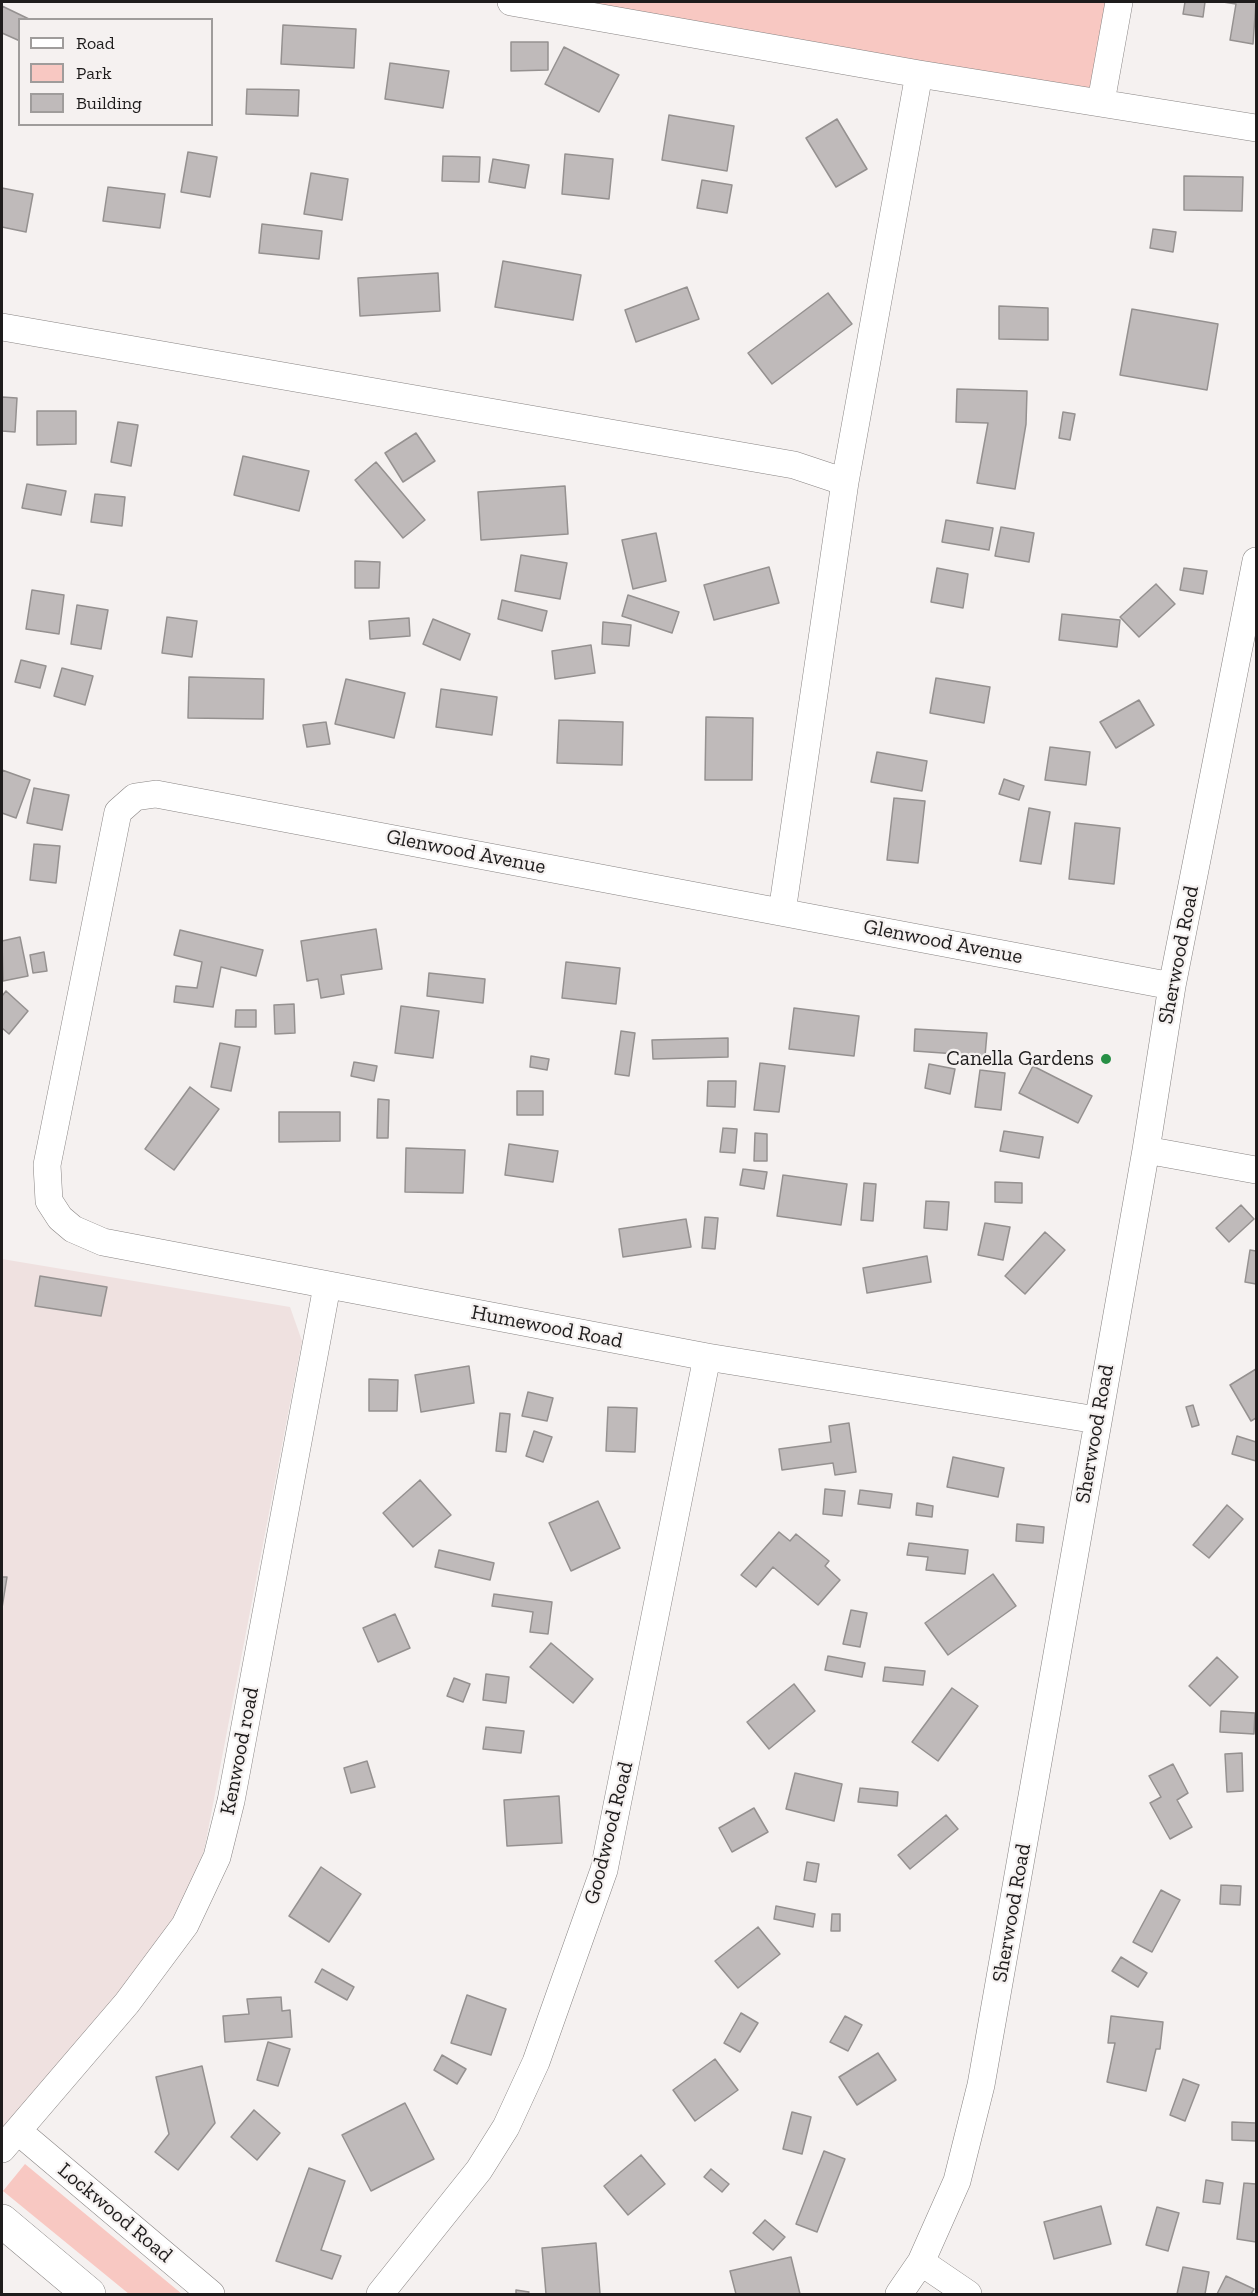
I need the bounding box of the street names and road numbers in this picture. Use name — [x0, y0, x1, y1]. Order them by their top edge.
street label: Glenwood Avenue — [384, 824, 548, 880]
street label: Sherwood Road — [1153, 884, 1205, 1026]
street label: Glenwood Avenue — [861, 914, 1025, 970]
street label: Humewood Road — [469, 1300, 625, 1354]
street label: Sherwood Road — [1070, 1363, 1120, 1505]
street label: Kenwood road — [215, 1685, 265, 1817]
street label: Goodwood Road — [579, 1759, 639, 1907]
street label: Sherwood Road — [987, 1842, 1037, 1984]
street label: Lockwood Road — [53, 2158, 177, 2268]

